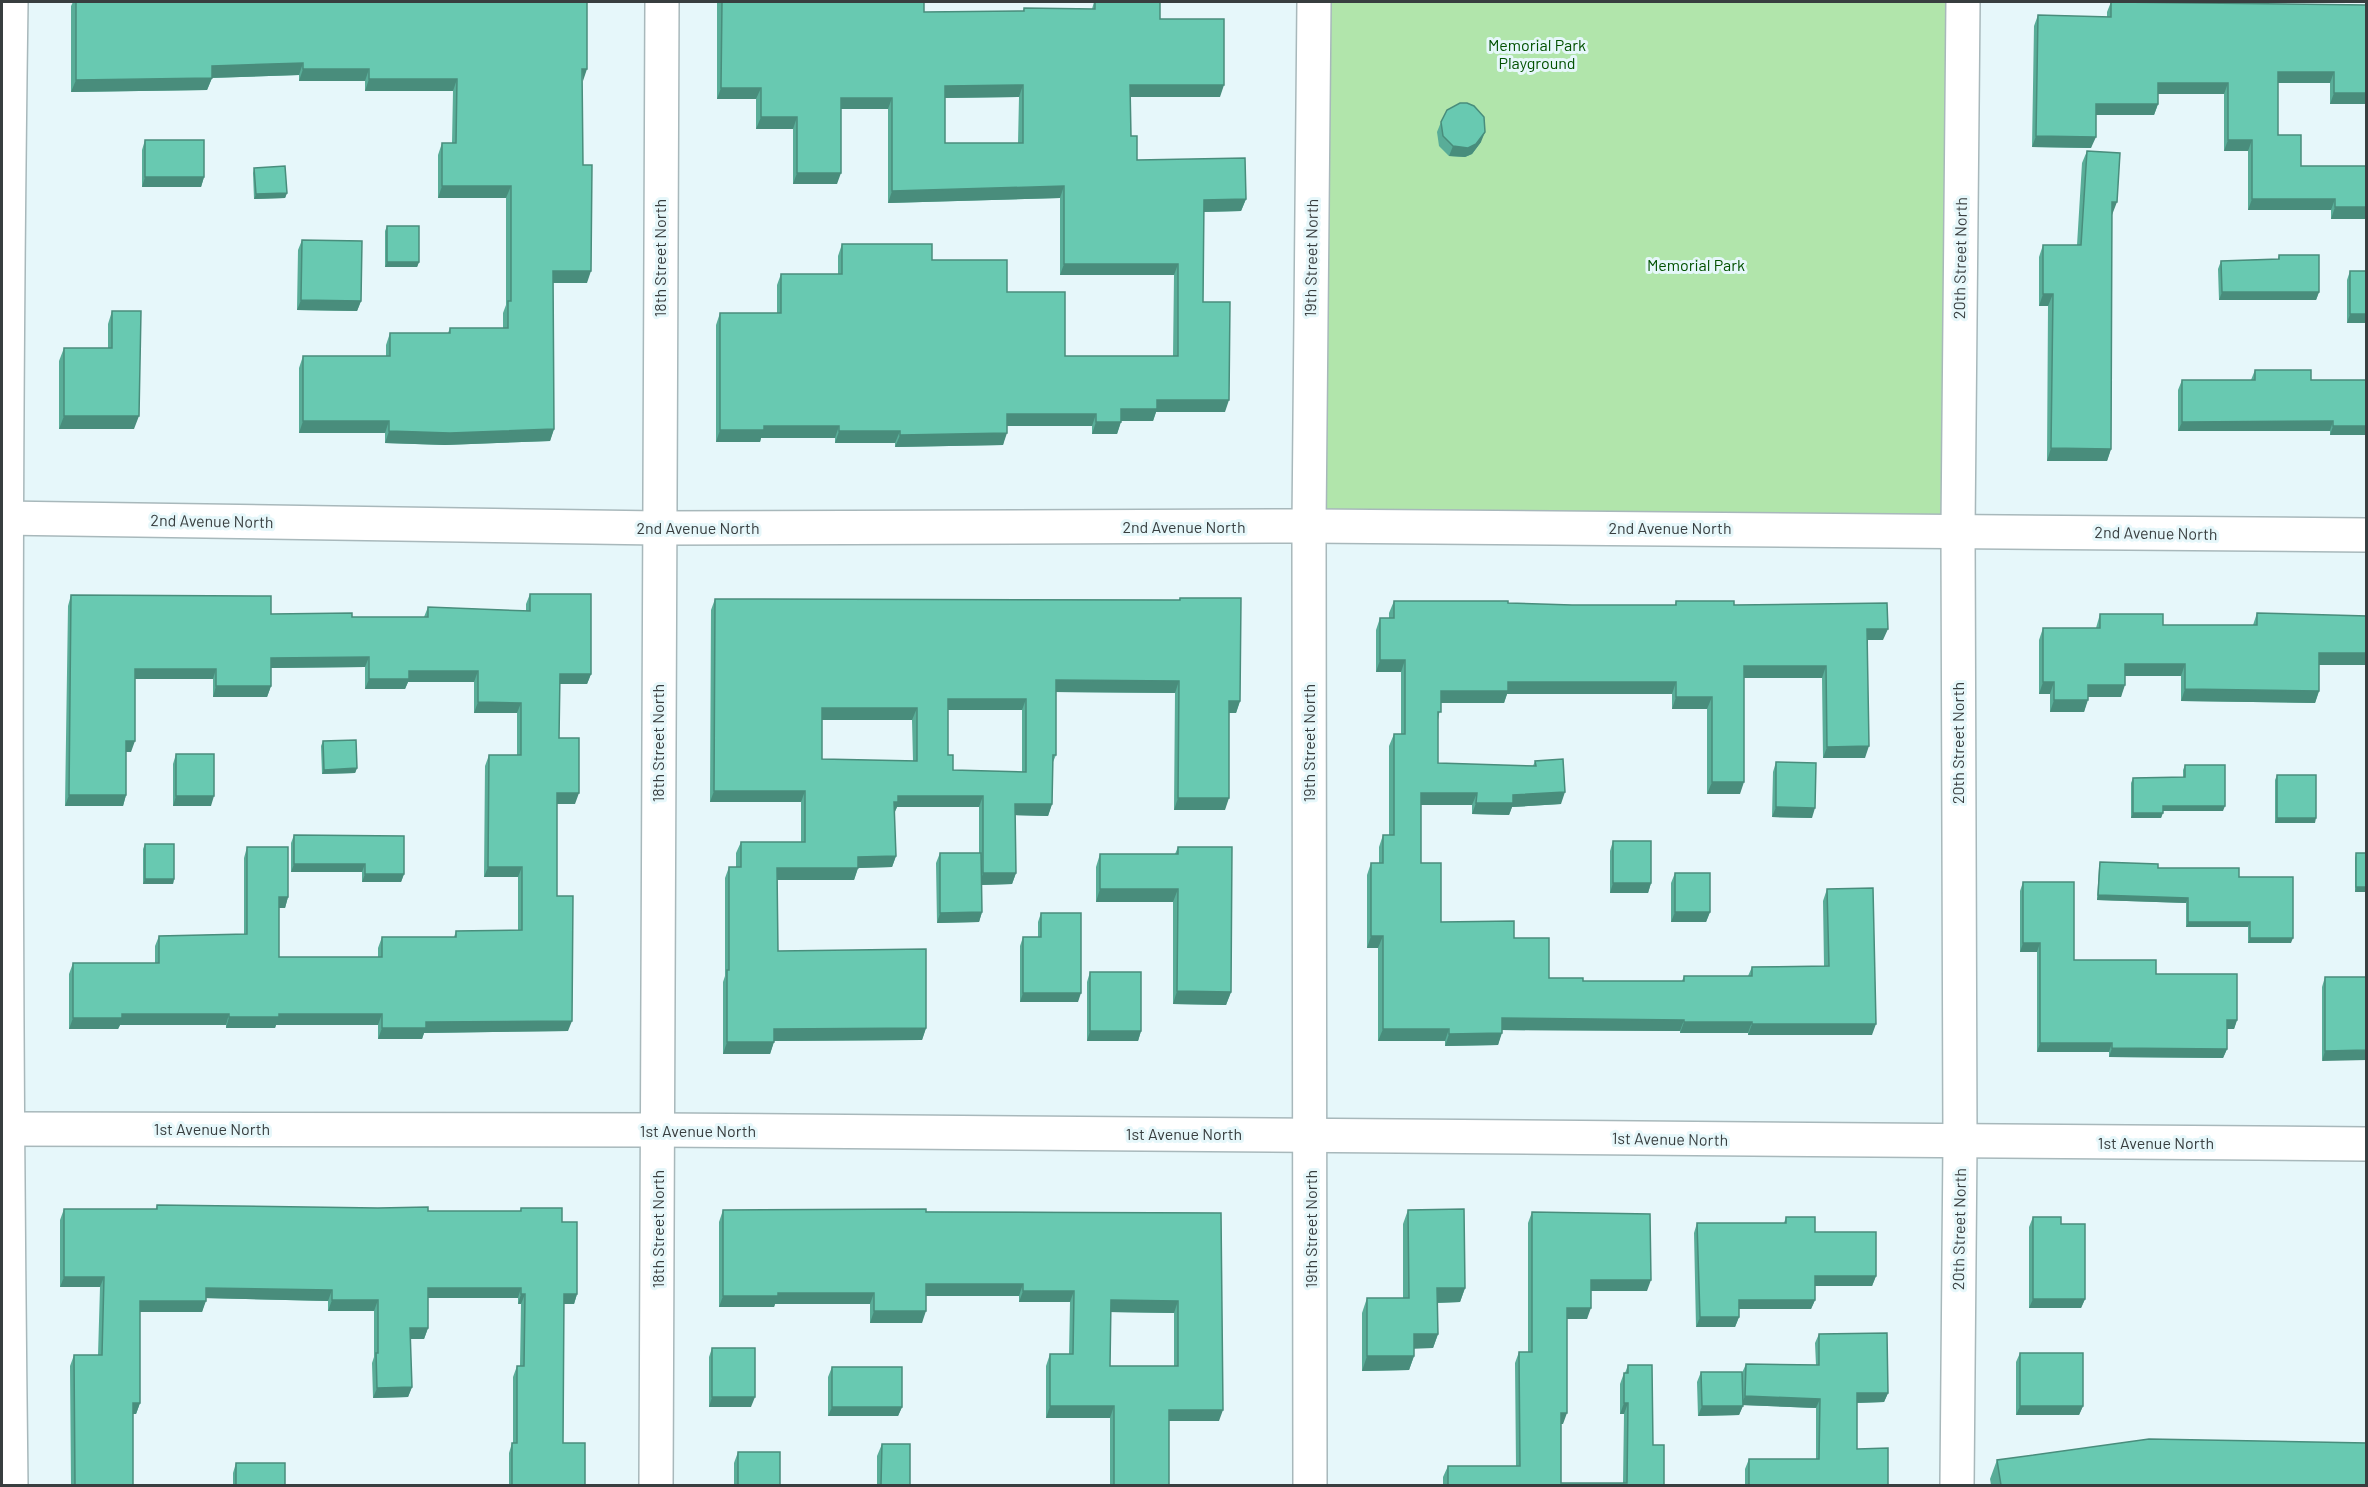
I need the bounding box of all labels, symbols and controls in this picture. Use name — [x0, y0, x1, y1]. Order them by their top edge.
park label: Memorial Park Playground — [1488, 35, 1586, 72]
street label: 20th Street North — [1949, 197, 1970, 319]
street label: 18th Street North — [650, 199, 669, 317]
street label: 19th Street North — [1300, 199, 1321, 317]
park label: Memorial Park — [1647, 255, 1745, 274]
street label: 2nd Avenue North — [150, 510, 274, 531]
street label: 2nd Avenue North — [1122, 517, 1246, 536]
street label: 2nd Avenue North — [636, 518, 760, 537]
street label: 2nd Avenue North — [1608, 518, 1732, 537]
street label: 2nd Avenue North — [2094, 522, 2218, 543]
street label: 20th Street North — [1948, 682, 1967, 804]
street label: 18th Street North — [648, 684, 667, 802]
street label: 19th Street North — [1299, 684, 1318, 802]
street label: 1st Avenue North — [154, 1119, 270, 1138]
street label: 1st Avenue North — [640, 1121, 756, 1140]
street label: 1st Avenue North — [1126, 1124, 1242, 1143]
street label: 1st Avenue North — [1612, 1128, 1728, 1149]
street label: 1st Avenue North — [2098, 1133, 2214, 1152]
street label: 20th Street North — [1948, 1168, 1969, 1290]
street label: 18th Street North — [648, 1170, 667, 1288]
street label: 19th Street North — [1301, 1170, 1320, 1288]

